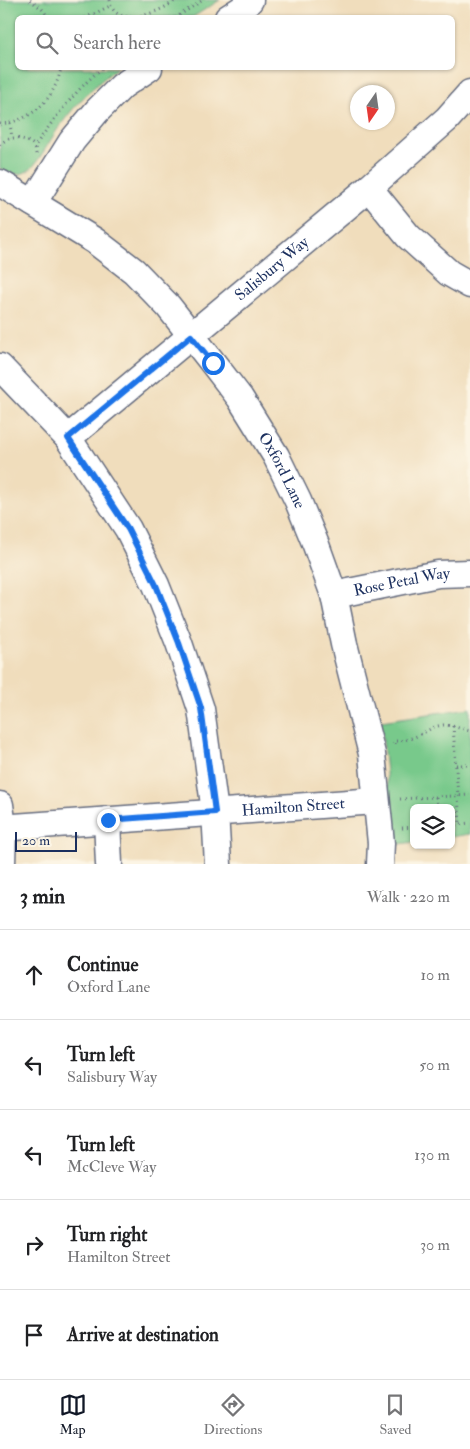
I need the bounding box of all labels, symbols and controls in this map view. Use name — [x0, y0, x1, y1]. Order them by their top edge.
search box — [15, 15, 455, 70]
icon: search — [33, 29, 61, 57]
text: Search here — [73, 31, 161, 55]
north arrow — [350, 85, 395, 130]
street label: Salisbury Way — [231, 232, 314, 305]
route start — [202, 352, 225, 375]
street label: Oxford Lane — [254, 429, 310, 512]
street label: Rose Petal Way — [352, 564, 451, 601]
street label: Hamilton Street — [241, 793, 346, 821]
map controls — [410, 804, 455, 849]
button: layers — [410, 804, 455, 849]
route end — [97, 809, 120, 832]
scale bar — [15, 829, 78, 852]
text: 20 m — [22, 832, 50, 849]
text: 3 min — [20, 883, 65, 910]
text: Walk · 220 m — [367, 887, 450, 907]
text: Continue — [67, 953, 138, 977]
icon: ahead — [20, 961, 48, 989]
text: 10 m — [420, 965, 450, 985]
text: Oxford Lane — [67, 977, 150, 997]
text: Turn left — [67, 1043, 135, 1067]
icon: left — [20, 1051, 48, 1079]
text: 50 m — [419, 1055, 450, 1075]
text: Salisbury Way — [67, 1067, 157, 1087]
text: Turn left — [67, 1133, 135, 1157]
icon: left — [20, 1141, 48, 1169]
text: 130 m — [414, 1145, 450, 1165]
text: McCleve Way — [67, 1157, 156, 1177]
text: Turn right — [67, 1223, 147, 1247]
icon: right — [20, 1231, 48, 1259]
text: 30 m — [420, 1235, 450, 1255]
text: Hamilton Street — [67, 1247, 170, 1267]
icon: arrive — [20, 1321, 48, 1349]
text: Arrive at destination — [67, 1323, 219, 1347]
tab: Map — [59, 1391, 87, 1438]
tab: Directions — [204, 1391, 262, 1438]
tab: Saved — [379, 1391, 411, 1438]

